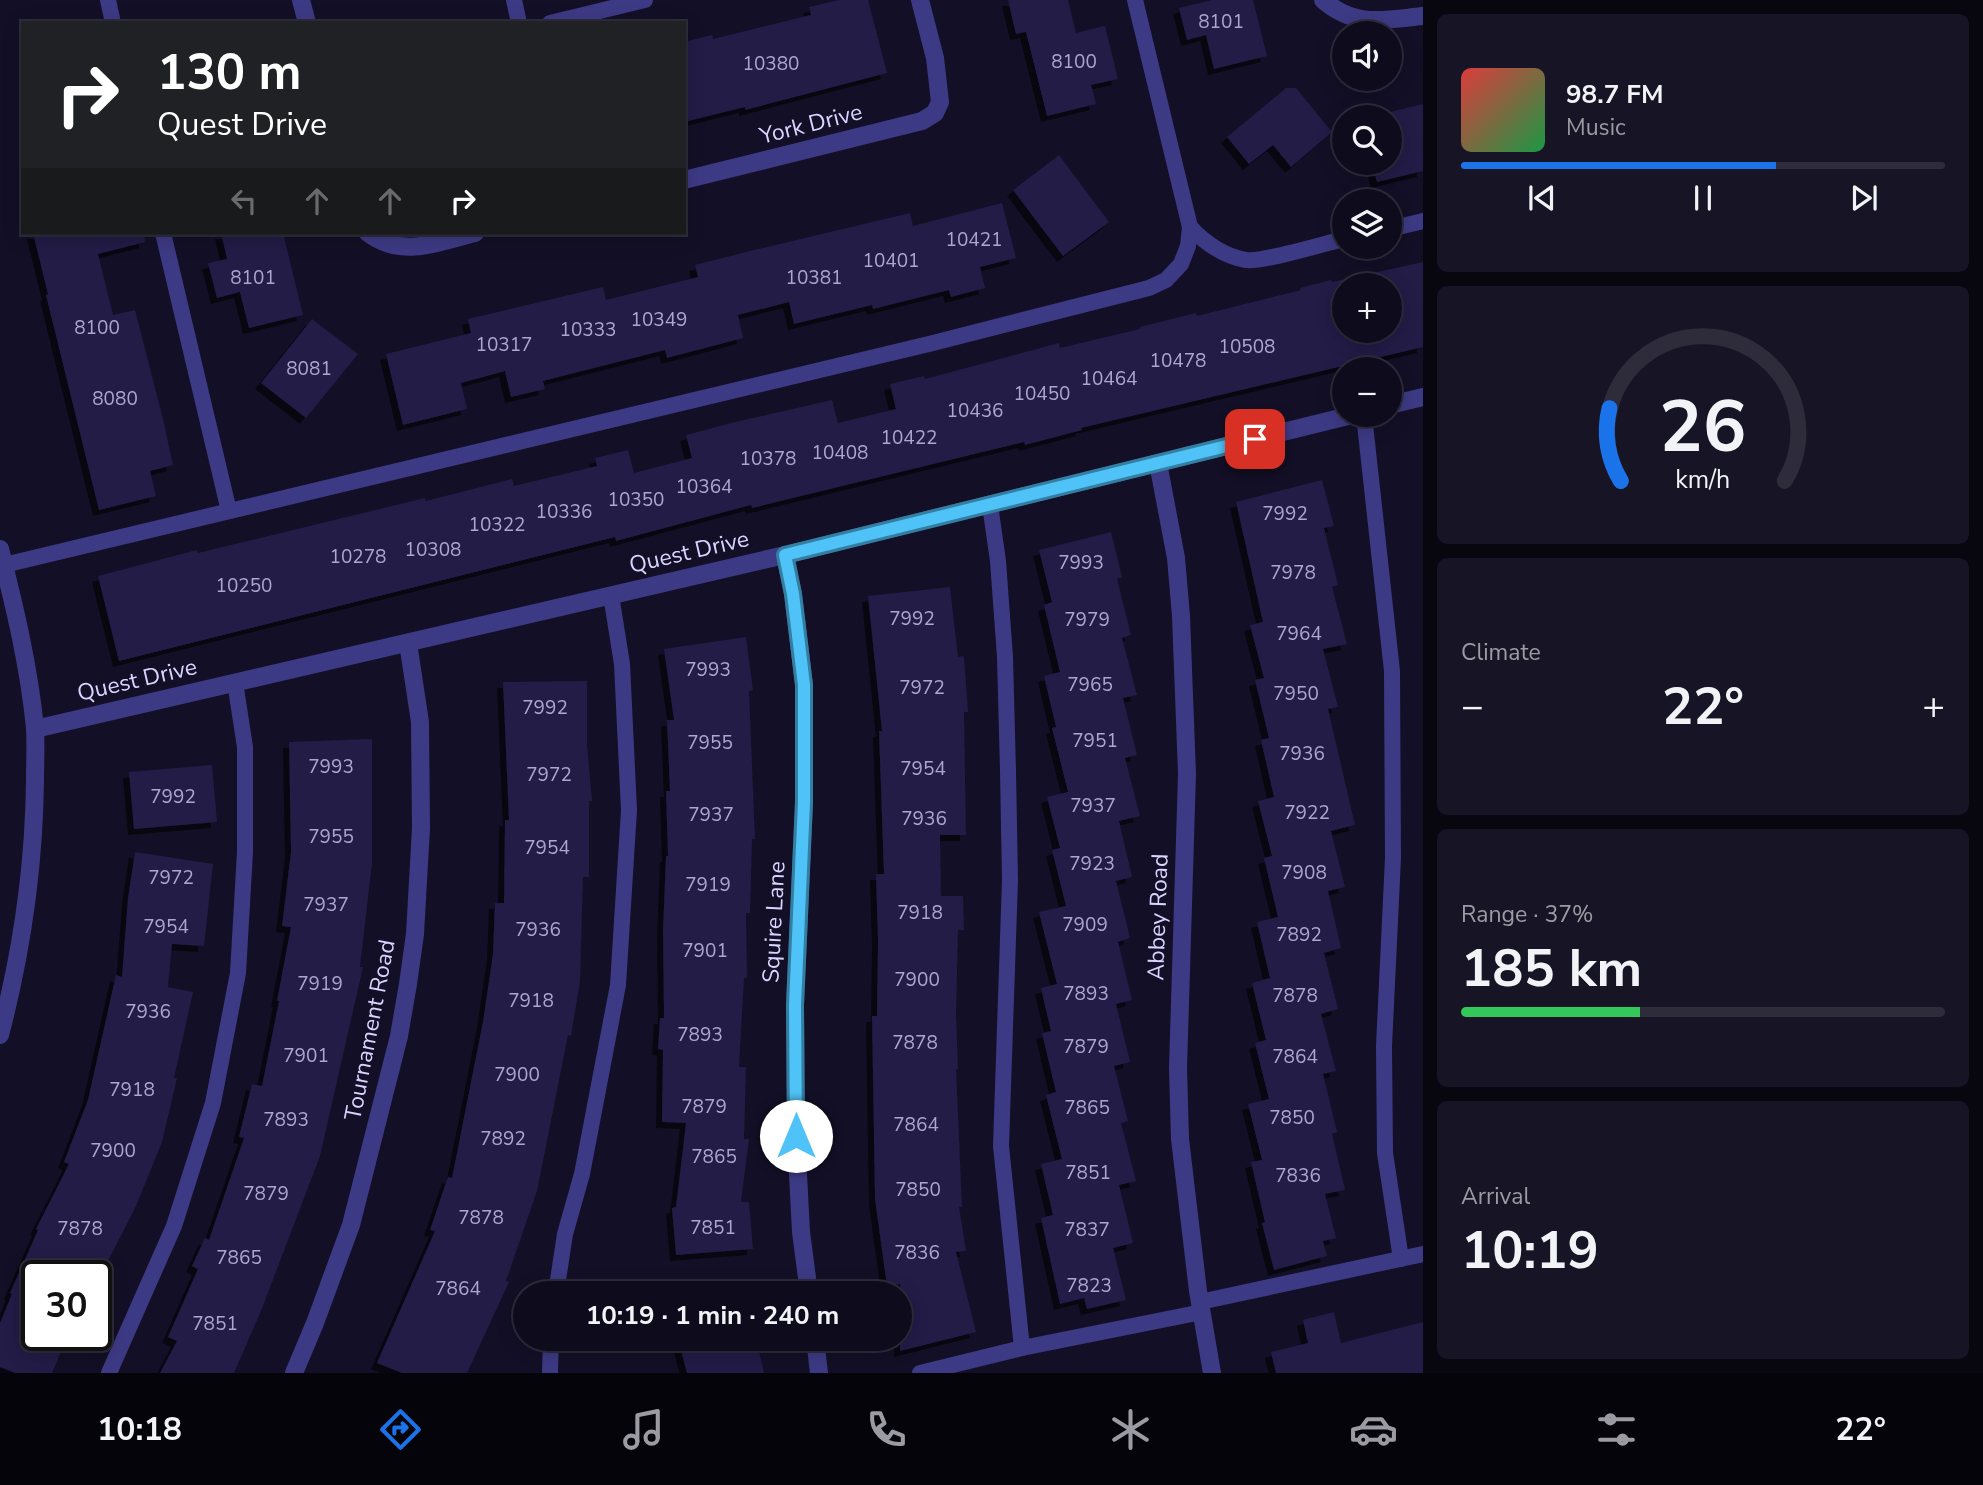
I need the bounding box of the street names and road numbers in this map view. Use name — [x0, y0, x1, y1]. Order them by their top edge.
street label: York Drive — [755, 96, 866, 152]
street label: Quest Drive — [626, 523, 752, 581]
street label: Quest Drive — [74, 651, 200, 709]
street label: Abbey Road — [1140, 853, 1176, 981]
street label: Squire Lane — [755, 860, 793, 984]
street label: Tournament Road — [337, 937, 403, 1123]

